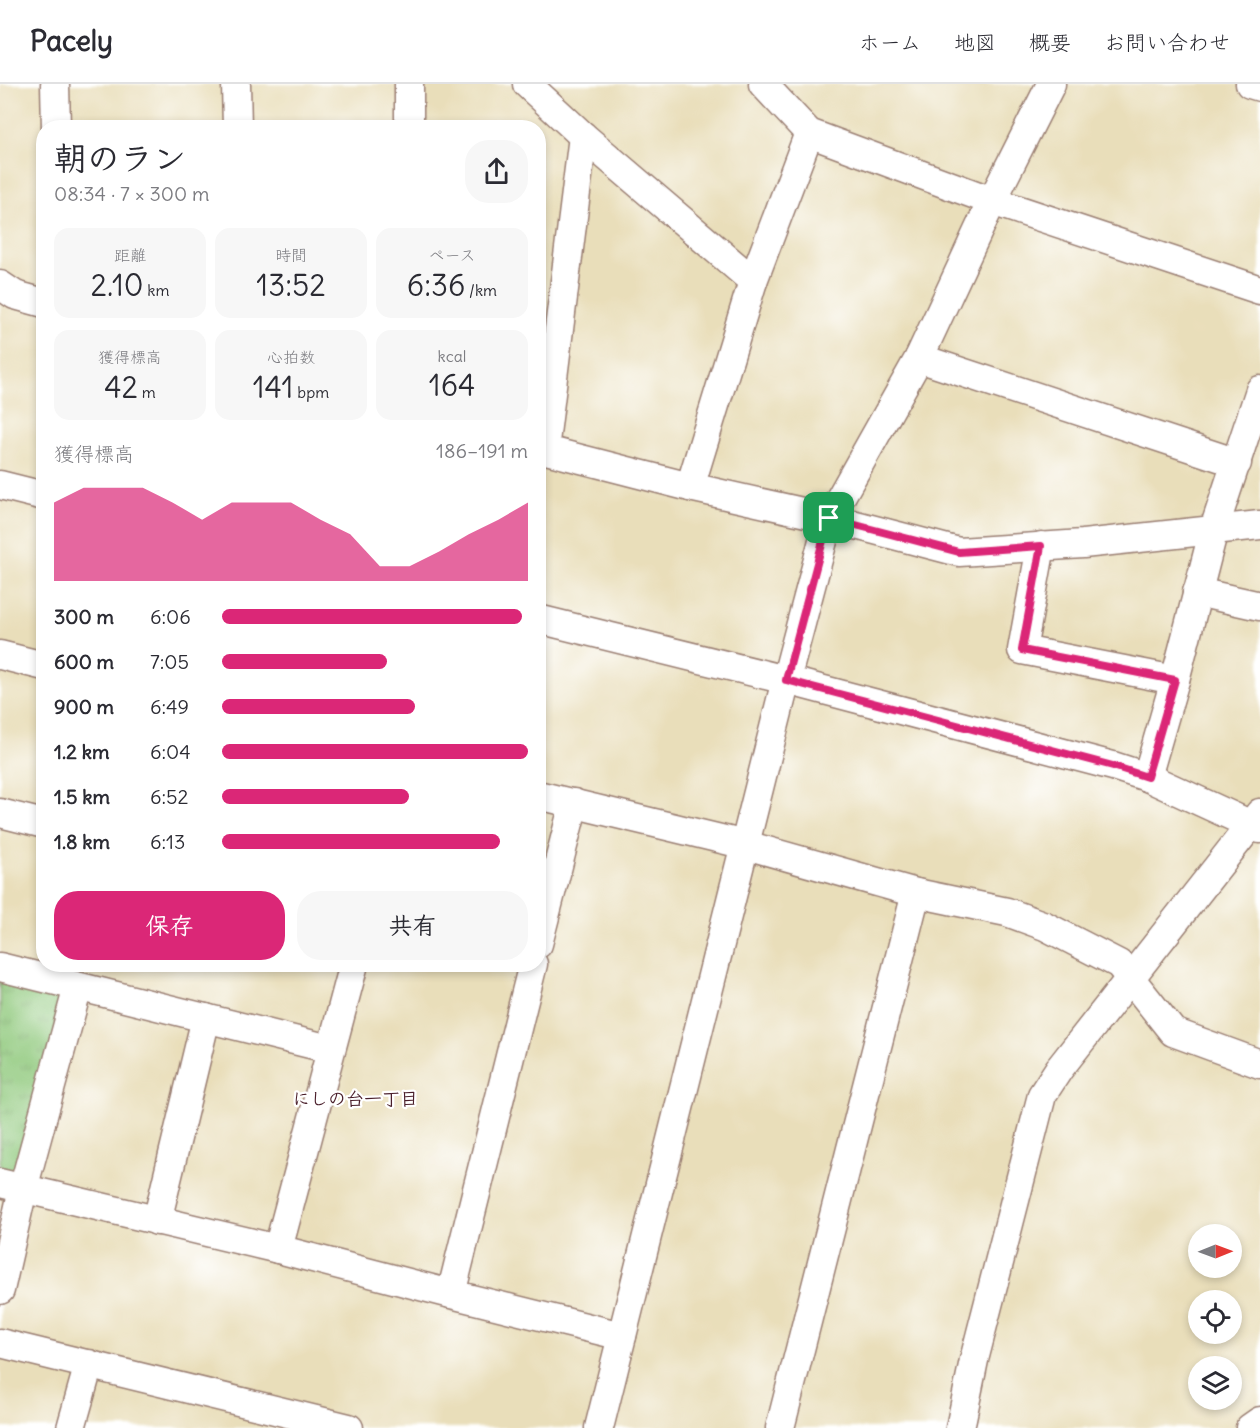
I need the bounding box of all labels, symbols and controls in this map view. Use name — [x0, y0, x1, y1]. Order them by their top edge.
text: Pacely — [30, 23, 113, 59]
text: ホーム — [859, 29, 921, 56]
text: 地図 — [954, 29, 996, 56]
text: 概要 — [1029, 29, 1071, 56]
text: お問い合わせ — [1104, 29, 1230, 56]
text: 朝のラン — [54, 137, 186, 179]
button: share — [465, 140, 528, 203]
text: 08:34 · 7 × 300 m — [54, 181, 209, 206]
text: 距離 — [114, 245, 146, 265]
text: 時間 — [275, 245, 307, 265]
text: ペース — [428, 245, 476, 265]
text: 2.10 — [90, 266, 144, 304]
text: 13:52 — [256, 266, 326, 304]
text: 6:36 — [407, 266, 465, 304]
text: km — [144, 280, 170, 300]
text: /km — [465, 280, 497, 300]
text: kcal — [438, 346, 466, 366]
text: 獲得標高 — [98, 347, 162, 367]
text: 心拍数 — [267, 347, 315, 367]
text: 164 — [429, 366, 475, 404]
text: 42 — [104, 368, 138, 406]
text: 141 — [253, 368, 294, 406]
text: m — [138, 382, 156, 402]
text: bpm — [294, 382, 329, 402]
text: 186–191 m — [436, 438, 528, 463]
text: 獲得標高 — [54, 441, 134, 466]
pin — [803, 492, 854, 543]
icon: arrive — [812, 501, 845, 534]
text: 300 m — [54, 604, 114, 629]
text: 6:06 — [150, 604, 191, 629]
text: 600 m — [54, 649, 114, 674]
text: 7:05 — [150, 649, 189, 674]
text: 900 m — [54, 694, 114, 719]
text: 6:49 — [150, 694, 189, 719]
text: 1.2 km — [54, 739, 110, 764]
text: 6:04 — [150, 739, 191, 764]
text: 1.5 km — [54, 784, 110, 809]
text: 6:52 — [150, 784, 189, 809]
text: 1.8 km — [54, 829, 110, 854]
text: 6:13 — [150, 829, 185, 854]
button: 保存 — [54, 891, 285, 960]
button: 共有 — [297, 891, 528, 960]
district label: にしの台一丁目 — [292, 1087, 418, 1110]
north arrow — [1188, 1224, 1242, 1278]
map controls — [1188, 1224, 1242, 1410]
button: locate — [1188, 1290, 1242, 1344]
button: layers — [1188, 1356, 1242, 1410]

